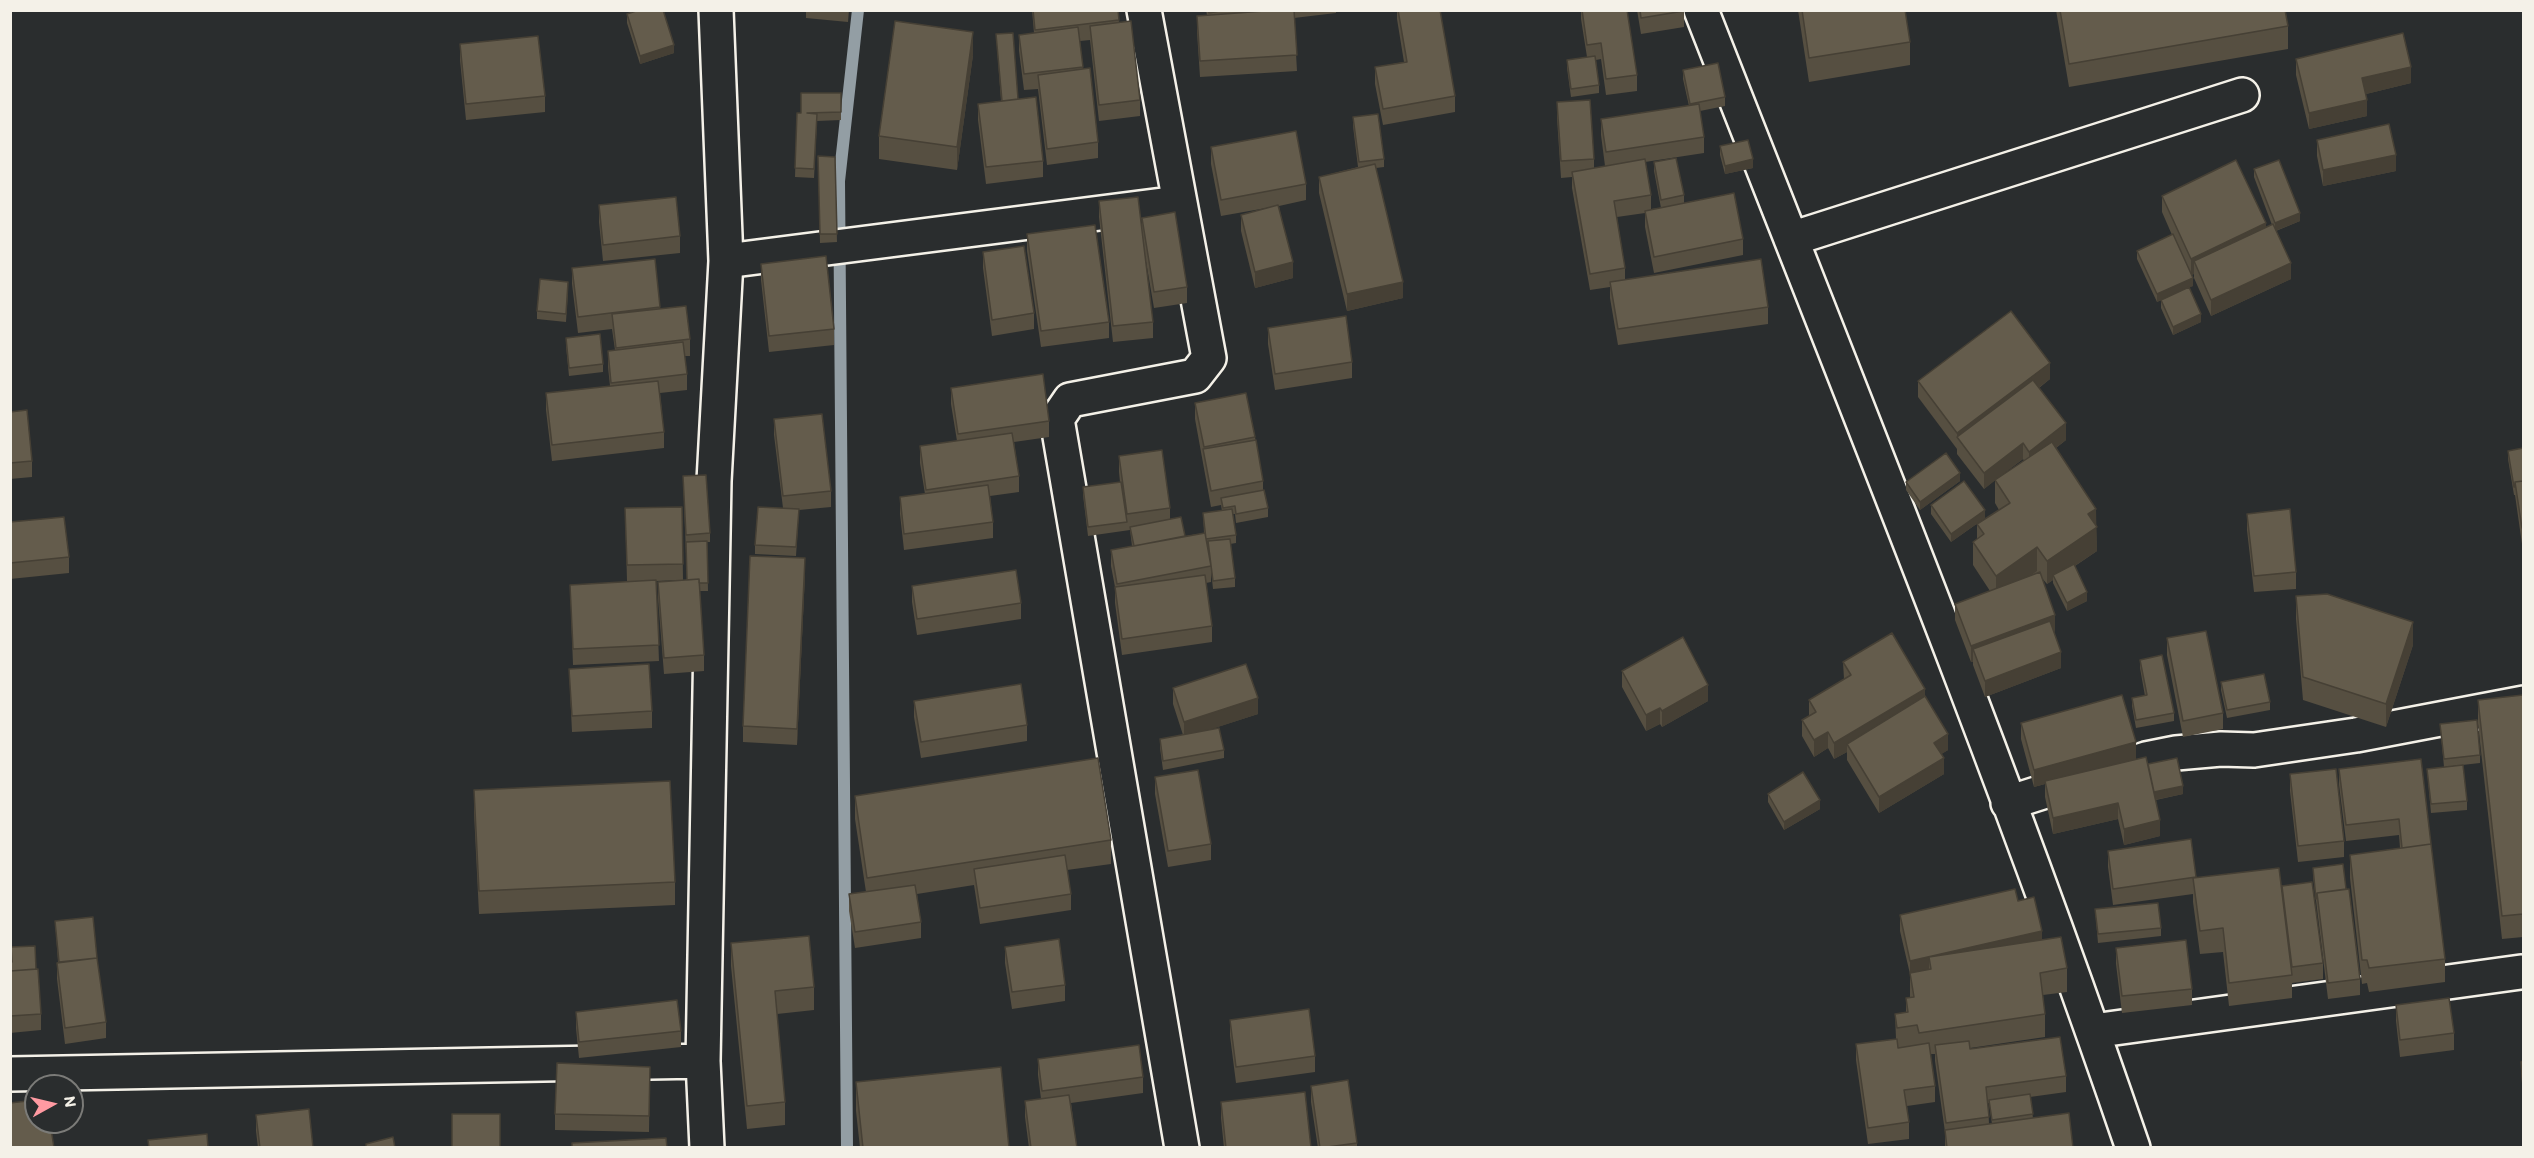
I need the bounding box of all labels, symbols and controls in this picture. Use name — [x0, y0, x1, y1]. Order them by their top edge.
north arrow — [24, 1074, 84, 1134]
text: N — [60, 1095, 80, 1108]

